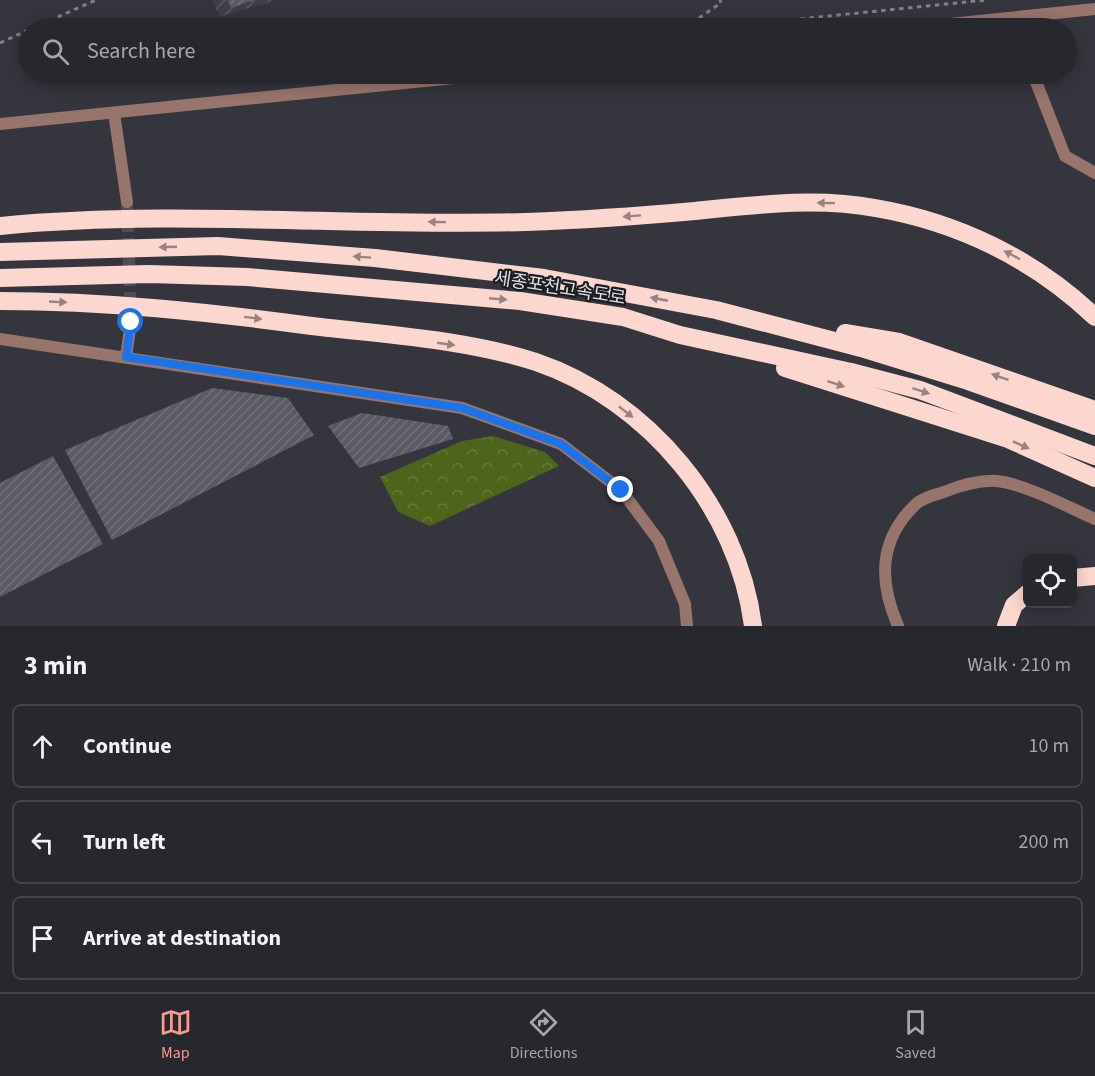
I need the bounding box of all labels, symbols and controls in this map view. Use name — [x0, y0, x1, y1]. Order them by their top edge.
search box — [18, 18, 1077, 84]
icon: search — [39, 35, 72, 68]
text: Search here — [87, 35, 195, 67]
one-way arrow — [817, 198, 836, 208]
one-way arrow — [622, 212, 641, 221]
one-way arrow — [427, 217, 446, 227]
one-way arrow — [158, 243, 177, 252]
one-way arrow — [1003, 250, 1020, 260]
one-way arrow — [353, 252, 372, 262]
street label: 세종포천고속도로 — [493, 266, 627, 311]
one-way arrow — [489, 294, 508, 304]
one-way arrow — [649, 295, 668, 304]
one-way arrow — [49, 297, 68, 307]
route start — [117, 308, 143, 334]
one-way arrow — [243, 314, 262, 323]
one-way arrow — [437, 339, 456, 348]
one-way arrow — [991, 372, 1009, 382]
one-way arrow — [827, 380, 845, 390]
one-way arrow — [912, 387, 930, 397]
one-way arrow — [618, 406, 634, 418]
one-way arrow — [1013, 440, 1031, 450]
route end — [607, 476, 633, 502]
map controls — [1023, 554, 1077, 608]
button: locate — [1023, 554, 1077, 608]
text: 3 min — [24, 647, 87, 684]
text: Walk · 210 m — [967, 651, 1071, 679]
icon: ahead — [26, 730, 59, 763]
text: Continue — [83, 730, 172, 762]
text: 10 m — [1029, 732, 1069, 760]
icon: left — [26, 826, 59, 859]
text: Turn left — [83, 826, 165, 858]
text: 200 m — [1019, 828, 1069, 856]
icon: arrive — [26, 922, 59, 955]
text: Arrive at destination — [83, 922, 281, 954]
tab: Map — [159, 1006, 192, 1064]
tab: Directions — [510, 1006, 577, 1064]
tab: Saved — [895, 1006, 936, 1064]

